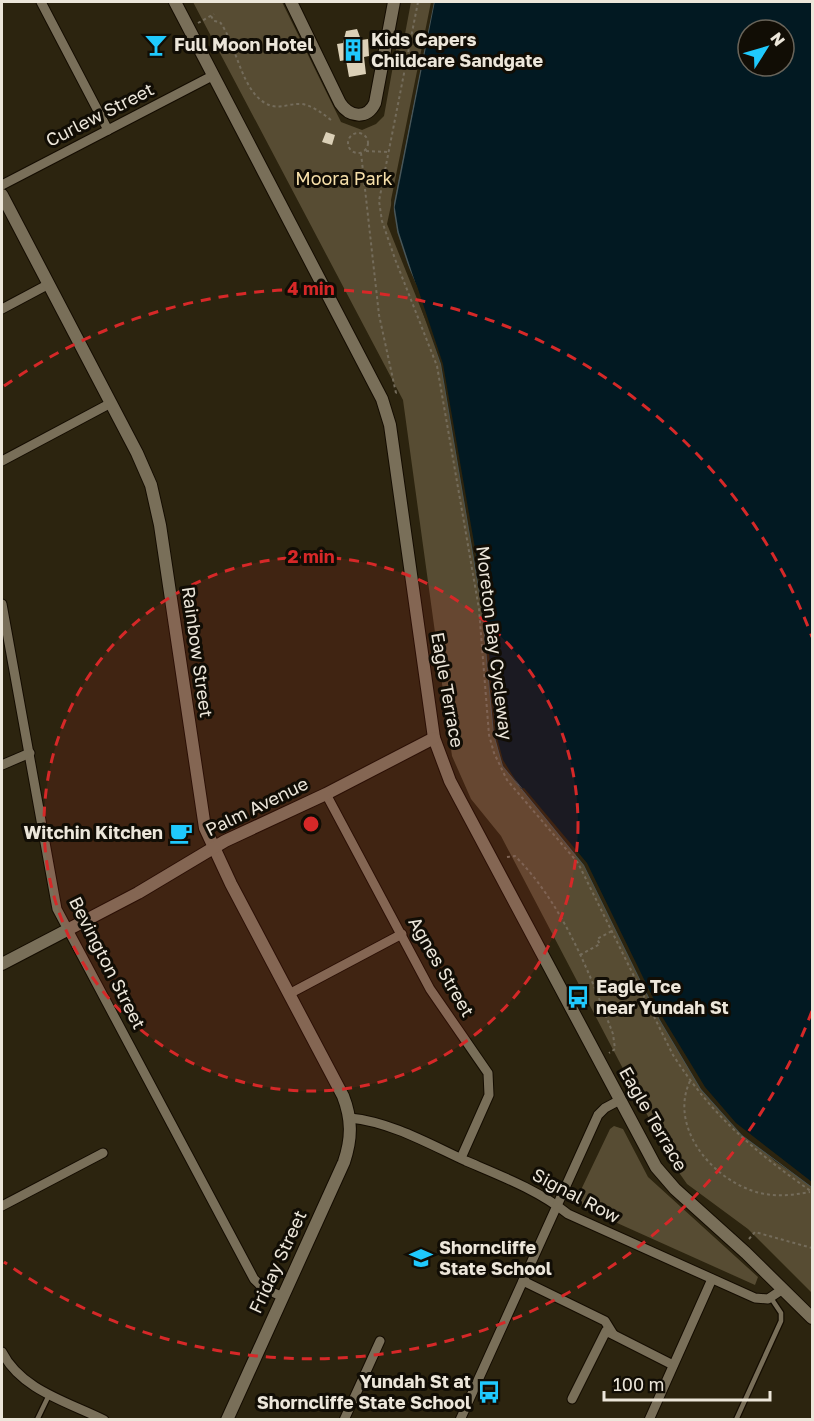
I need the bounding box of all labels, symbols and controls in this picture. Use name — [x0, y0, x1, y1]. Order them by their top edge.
north arrow — [736, 18, 796, 78]
place label: Kids Capers Childcare Sandgate — [371, 28, 543, 71]
text: N — [766, 28, 790, 50]
bar icon: Full Moon Hotel — [143, 32, 169, 58]
place label: Full Moon Hotel — [174, 33, 313, 55]
building icon: Kids Capers Childcare Sandgate — [340, 37, 366, 63]
street label: Curlew Street — [42, 77, 157, 151]
park label: Moora Park — [295, 167, 393, 189]
text: 4 min — [287, 277, 335, 299]
text: 2 min — [287, 545, 335, 567]
street label: Moreton Bay Cycleway — [472, 545, 518, 741]
street label: Rainbow Street — [178, 585, 218, 719]
street label: Eagle Terrace — [427, 630, 469, 749]
street label: Palm Avenue — [202, 772, 311, 840]
centre of rings — [301, 814, 321, 834]
cafe icon: Witchin Kitchen — [168, 820, 194, 846]
place label: Witchin Kitchen — [23, 821, 163, 843]
street label: Bevington Street — [65, 892, 151, 1033]
street label: Agnes Street — [404, 913, 479, 1020]
place label: Eagle Tce near Yundah St — [596, 975, 729, 1018]
bus stop icon: Eagle Tce near Yundah St — [565, 984, 591, 1010]
street label: Eagle Terrace — [615, 1062, 693, 1175]
street label: Signal Row — [529, 1163, 624, 1228]
street label: Friday Street — [244, 1206, 311, 1317]
place label: Shorncliffe State School — [439, 1236, 552, 1279]
school or university icon: Shorncliffe State School — [408, 1245, 434, 1271]
scale bar — [604, 1364, 770, 1402]
place label: Yundah St at Shorncliffe State School — [257, 1370, 471, 1413]
text: 100 m — [613, 1373, 664, 1395]
bus stop icon: Yundah St at Shorncliffe State School — [476, 1379, 502, 1405]

